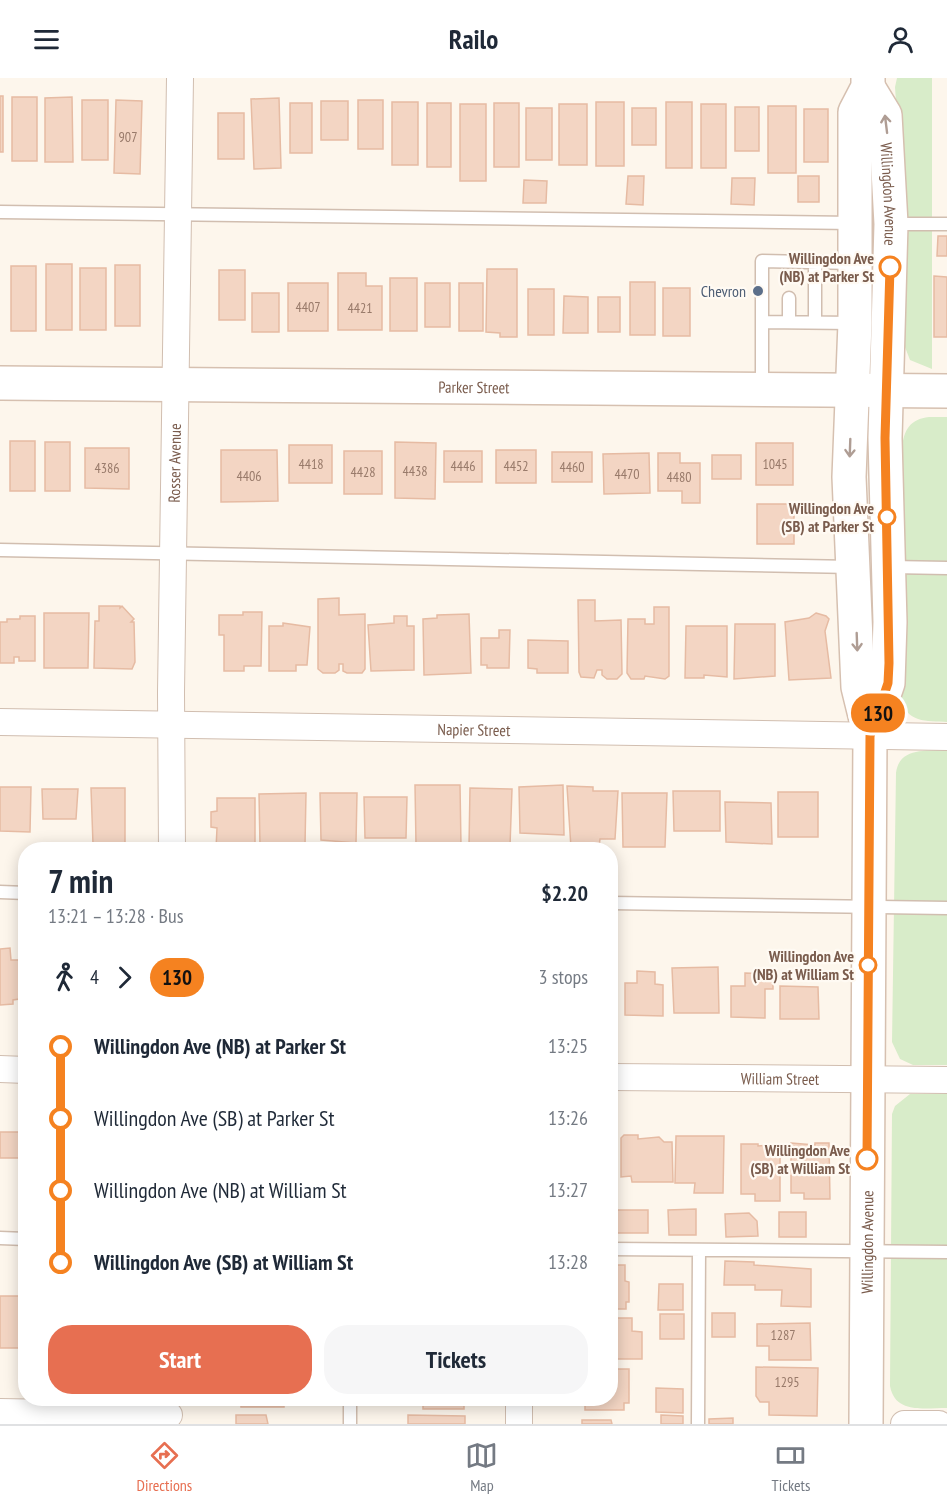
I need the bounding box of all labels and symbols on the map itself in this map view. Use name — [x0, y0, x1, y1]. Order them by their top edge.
one-way arrow — [880, 114, 891, 134]
house number: 907 — [119, 128, 137, 146]
street label: Willingdon Avenue — [877, 142, 901, 246]
place label: Willingdon Ave (NB) at Parker St — [779, 248, 874, 286]
marker: Willingdon Ave (NB) at Parker St — [879, 256, 901, 278]
place label: Chevron — [701, 281, 746, 301]
marker: Chevron — [751, 284, 765, 298]
house number: 4407 — [295, 298, 321, 316]
house number: 4421 — [347, 299, 373, 317]
street label: Parker Street — [438, 377, 510, 397]
street label: Rosser Avenue — [164, 423, 185, 503]
one-way arrow — [844, 437, 855, 457]
house number: 4418 — [298, 455, 324, 473]
house number: 1045 — [762, 455, 788, 473]
house number: 4446 — [450, 457, 476, 475]
house number: 4452 — [503, 457, 529, 475]
house number: 4460 — [559, 458, 585, 476]
house number: 4386 — [94, 459, 120, 477]
house number: 4438 — [402, 462, 428, 480]
house number: 4428 — [350, 463, 376, 481]
house number: 4470 — [614, 465, 640, 483]
house number: 4406 — [236, 467, 262, 485]
house number: 4480 — [666, 468, 692, 486]
place label: Willingdon Ave (SB) at Parker St — [781, 498, 874, 536]
marker: Willingdon Ave (SB) at Parker St — [878, 508, 896, 526]
one-way arrow — [851, 632, 862, 652]
line badge: 130 — [844, 694, 912, 732]
street label: Napier Street — [437, 719, 511, 740]
place label: Willingdon Ave (NB) at William St — [753, 946, 854, 984]
marker: Willingdon Ave (NB) at William St — [859, 956, 877, 974]
street label: William Street — [741, 1068, 820, 1089]
place label: Willingdon Ave (SB) at William St — [750, 1140, 850, 1178]
marker: Willingdon Ave (SB) at William St — [856, 1148, 878, 1170]
street label: Willingdon Avenue — [857, 1190, 877, 1294]
house number: 1287 — [770, 1326, 796, 1344]
house number: 1295 — [774, 1373, 800, 1391]

